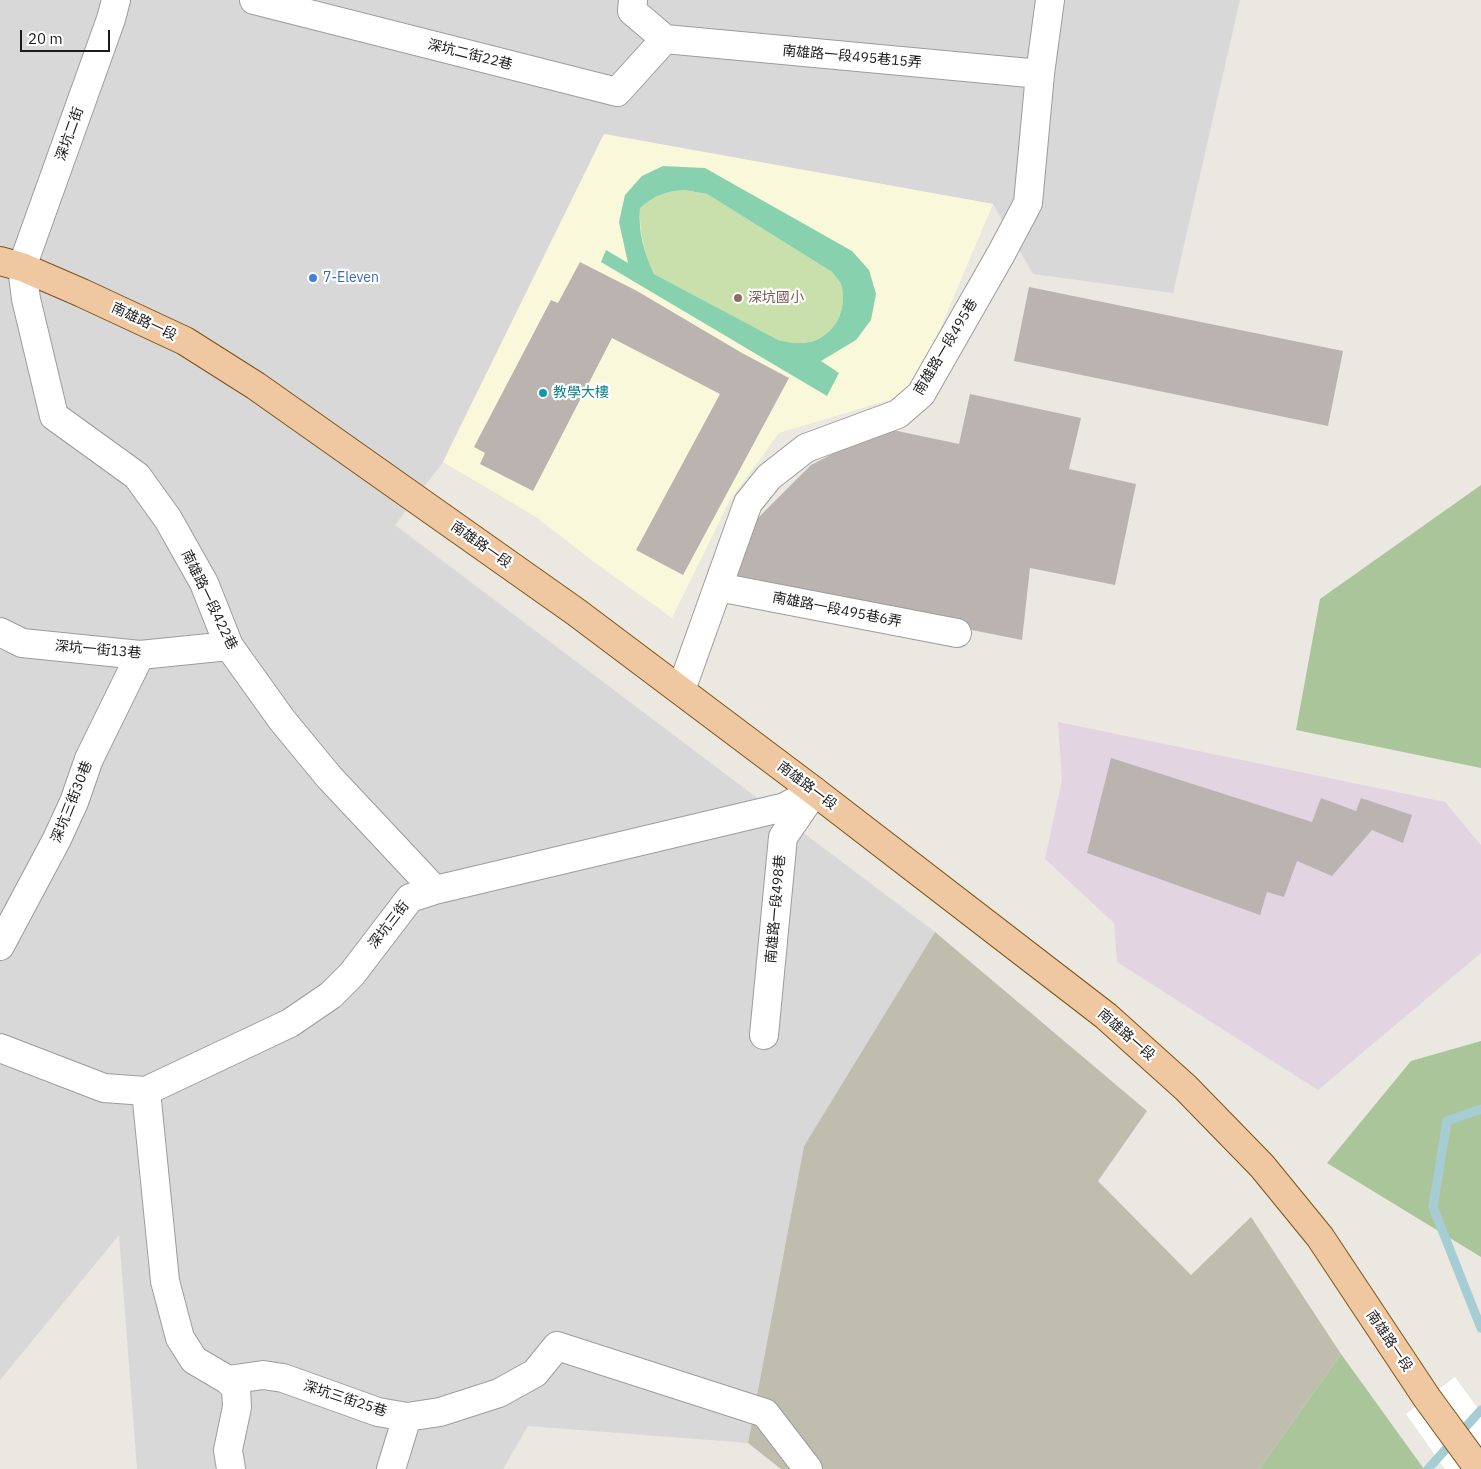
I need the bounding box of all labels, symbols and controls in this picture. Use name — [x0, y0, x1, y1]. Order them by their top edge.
scale bar — [22, 20, 112, 52]
text: 20 m — [28, 29, 63, 48]
street label: 深坑二街22巷 — [426, 36, 514, 74]
street label: 南雄路一段495巷15弄 — [782, 43, 922, 71]
street label: 深坑二街 — [53, 105, 87, 163]
place label: 7-Eleven — [323, 270, 379, 286]
marker: 7-Eleven — [307, 272, 319, 284]
place label: 深坑國小 — [748, 290, 804, 306]
marker: 深坑國小 — [732, 292, 744, 304]
street label: 南雄路一段495巷 — [911, 296, 981, 398]
street label: 南雄路一段 — [109, 300, 179, 344]
place label: 教學大樓 — [553, 385, 609, 401]
marker: 教學大樓 — [537, 387, 549, 399]
street label: 南雄路一段 — [448, 518, 514, 572]
street label: 南雄路一段422巷 — [178, 547, 240, 653]
street label: 南雄路一段495巷6弄 — [771, 589, 903, 631]
street label: 深坑一街13巷 — [54, 638, 142, 662]
street label: 南雄路一段 — [774, 758, 840, 814]
street label: 深坑三街30巷 — [48, 759, 96, 845]
street label: 南雄路一段498巷 — [763, 854, 789, 964]
street label: 深坑三街 — [365, 898, 413, 952]
street label: 南雄路一段 — [1094, 1006, 1158, 1064]
street label: 南雄路一段 — [1362, 1307, 1416, 1375]
street label: 深坑三街25巷 — [301, 1378, 389, 1420]

